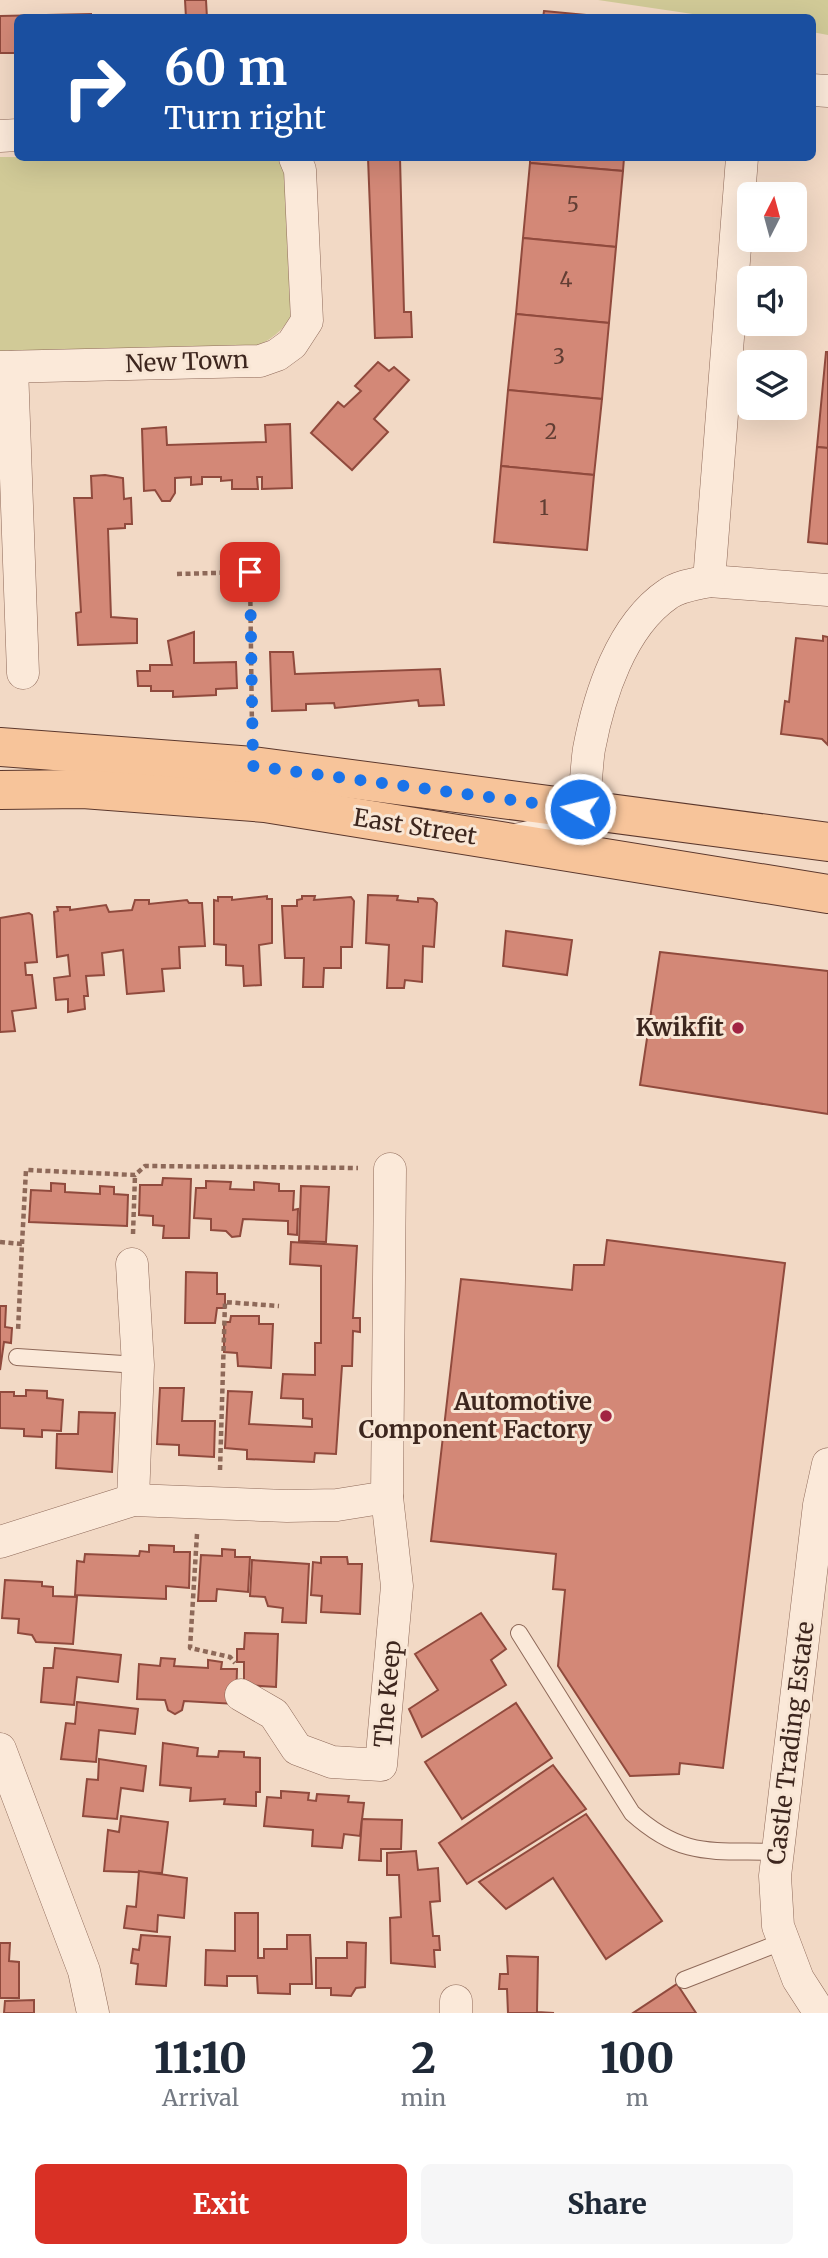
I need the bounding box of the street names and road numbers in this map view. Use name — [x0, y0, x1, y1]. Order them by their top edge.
street label: New Town — [125, 344, 249, 379]
street label: East Street — [351, 801, 480, 852]
street label: Castle Trading Estate — [760, 1620, 821, 1866]
street label: The Keep — [367, 1639, 408, 1749]

